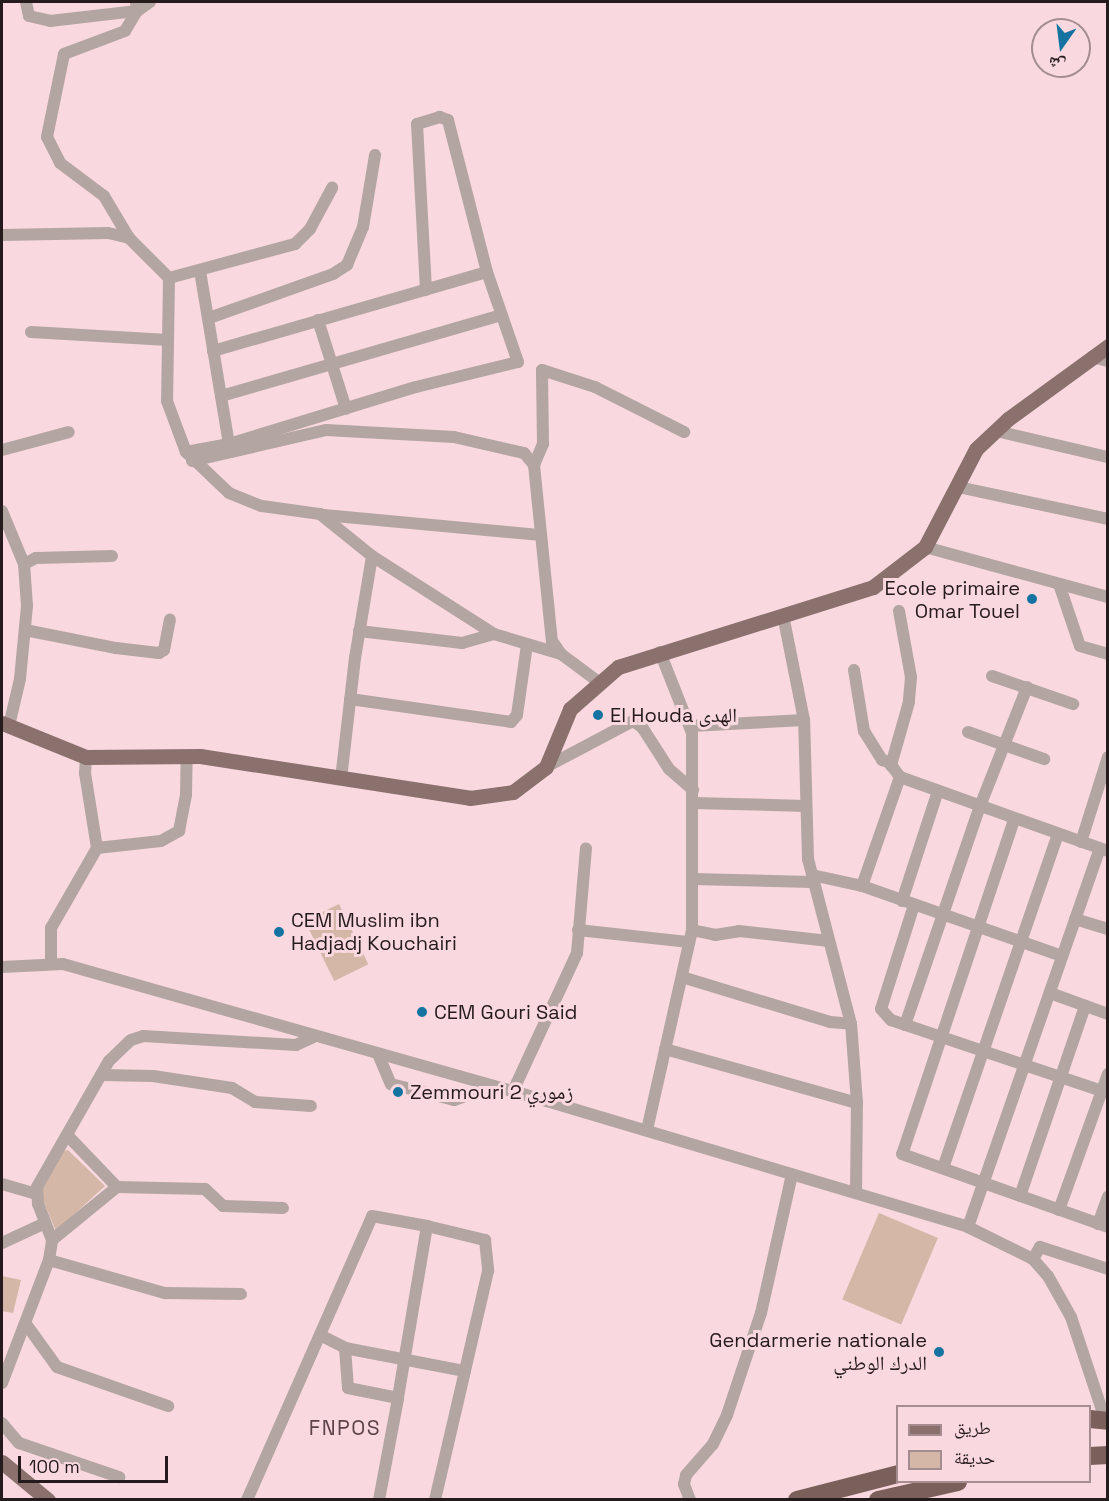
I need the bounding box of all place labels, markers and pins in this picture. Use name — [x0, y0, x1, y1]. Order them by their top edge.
place label: Ecole primaire Omar Touel — [885, 576, 1020, 623]
marker: Ecole primaire Omar Touel — [1025, 592, 1039, 606]
place label: El Houda الهدى — [610, 703, 737, 727]
marker: El Houda الهدى — [591, 708, 605, 722]
place label: CEM Muslim ibn Hadjadj Kouchairi — [291, 909, 457, 956]
marker: CEM Muslim ibn Hadjadj Kouchairi — [272, 925, 286, 939]
place label: CEM Gouri Said — [434, 1000, 577, 1024]
marker: CEM Gouri Said — [415, 1005, 429, 1019]
place label: Zemmouri 2 زموري — [410, 1080, 573, 1104]
marker: Zemmouri 2 زموري — [391, 1085, 405, 1099]
place label: Gendarmerie nationale الدرك الوطني — [709, 1328, 927, 1375]
marker: Gendarmerie nationale الدرك الوطني — [932, 1345, 946, 1359]

